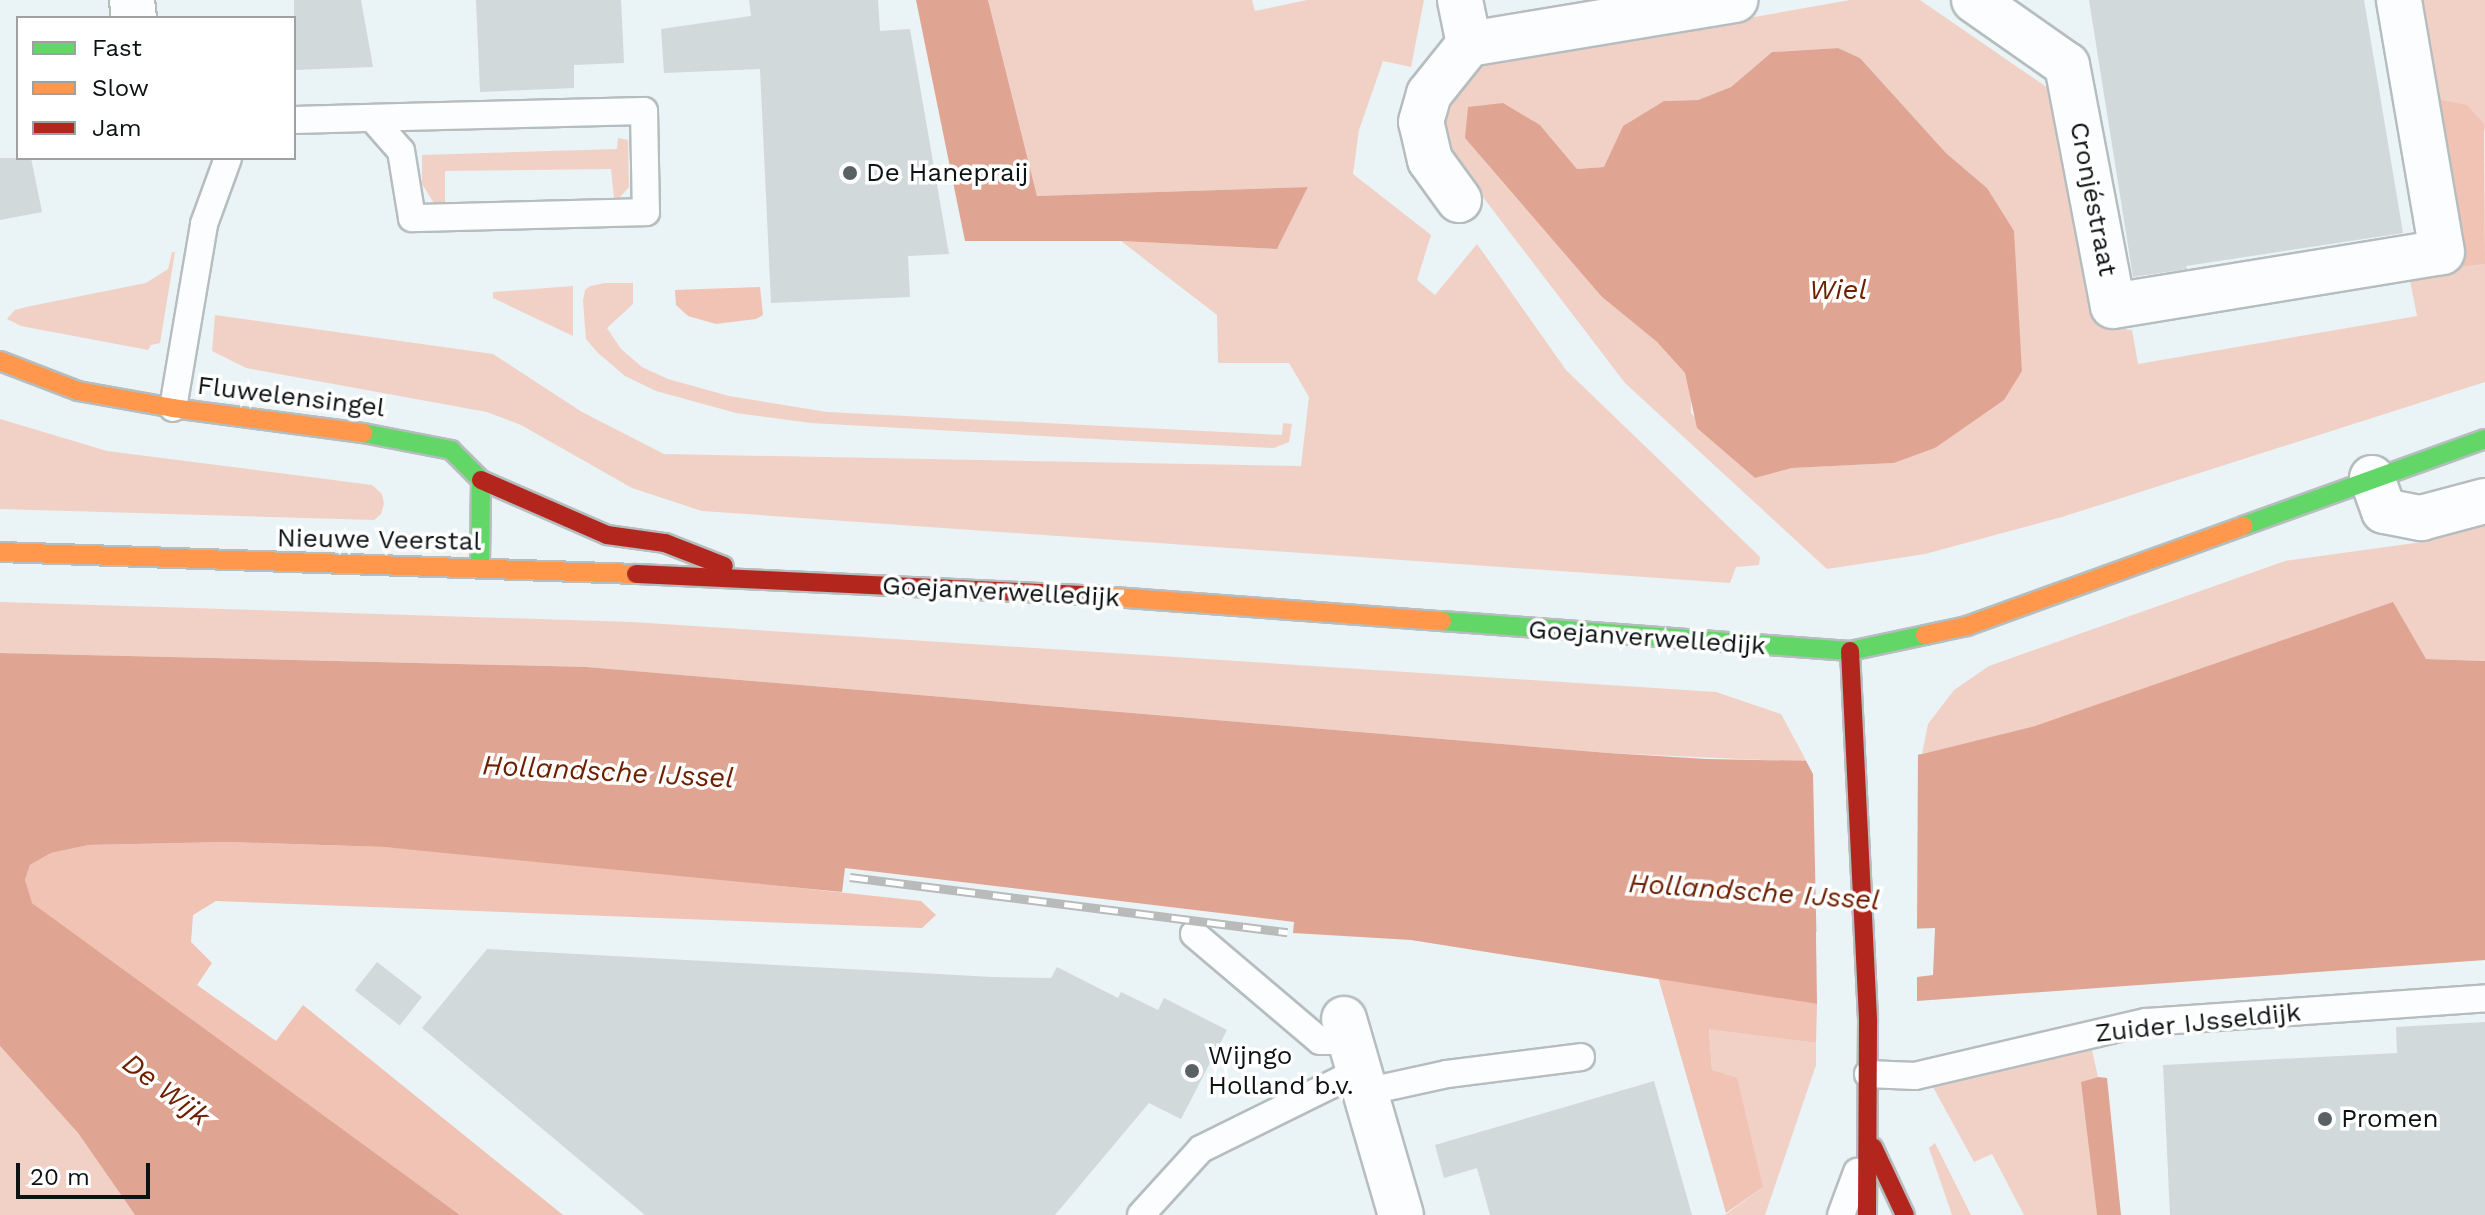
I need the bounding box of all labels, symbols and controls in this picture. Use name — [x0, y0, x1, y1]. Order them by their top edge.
legend — [16, 16, 296, 160]
text: Fast — [92, 34, 142, 62]
text: Slow — [92, 74, 149, 102]
text: Jam — [92, 114, 142, 142]
street label: Cronjéstraat — [2063, 119, 2123, 279]
place label: De Hanepraij — [866, 157, 1028, 189]
marker: De Hanepraij — [841, 164, 859, 182]
water label: Wiel — [1809, 273, 1867, 307]
street label: Fluwelensingel — [195, 370, 387, 424]
street label: Nieuwe Veerstal — [276, 523, 482, 557]
street label: Goejanverwelledijk — [881, 570, 1121, 614]
street label: Goejanverwelledijk — [1527, 614, 1767, 662]
water label: Hollandsche IJssel — [481, 749, 735, 795]
water label: Hollandsche IJssel — [1627, 866, 1881, 918]
street label: Zuider IJsseldijk — [2093, 997, 2303, 1049]
place label: Wijngo Holland b.v. — [1208, 1040, 1354, 1102]
water label: De Wijk — [115, 1046, 217, 1134]
marker: Wijngo Holland b.v. — [1183, 1062, 1201, 1080]
place label: Promen — [2341, 1103, 2439, 1135]
marker: Promen — [2316, 1110, 2334, 1128]
scale bar — [20, 1147, 154, 1197]
text: 20 m — [30, 1163, 90, 1191]

